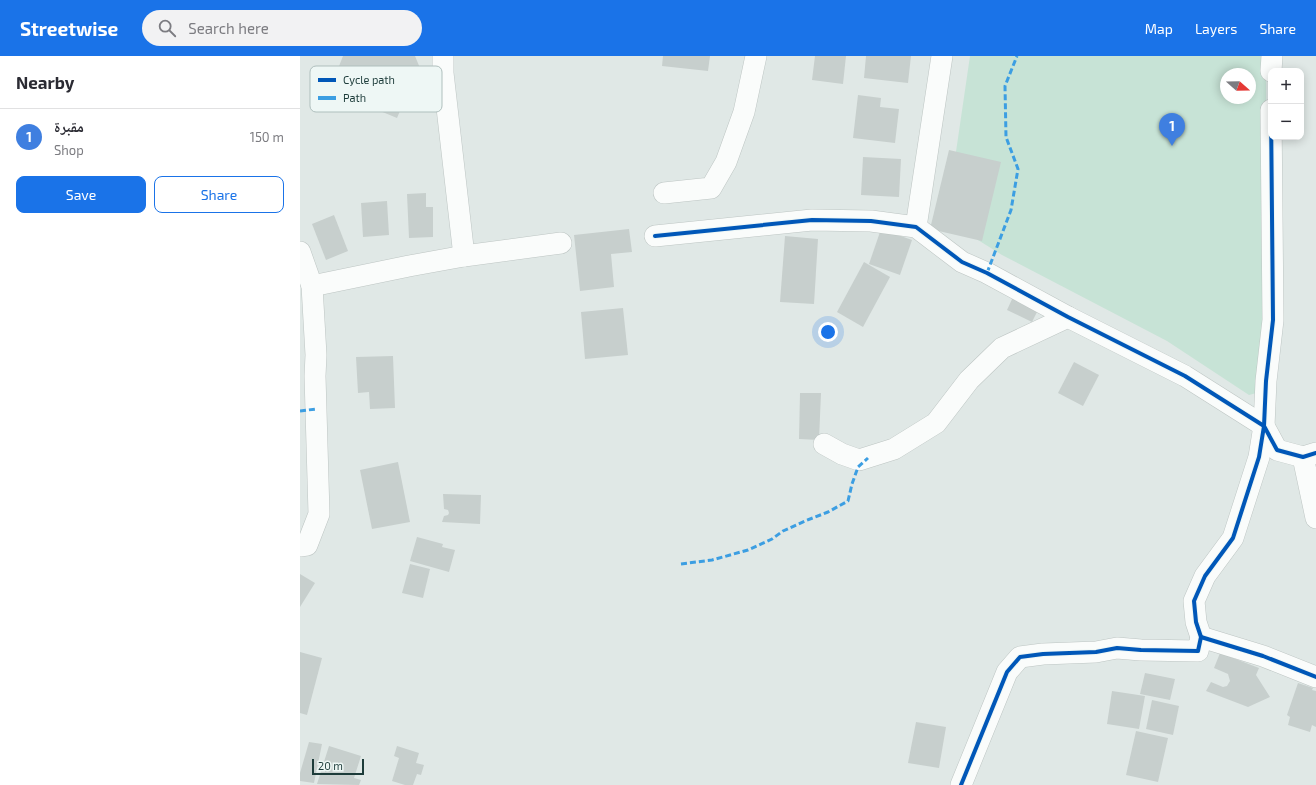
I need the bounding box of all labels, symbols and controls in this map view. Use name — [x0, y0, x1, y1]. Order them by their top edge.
search box — [142, 10, 422, 46]
text: Streetwise — [20, 17, 118, 40]
icon: search — [156, 17, 178, 39]
text: Search here — [188, 19, 269, 37]
text: Map — [1145, 20, 1173, 37]
text: Layers — [1195, 20, 1237, 37]
text: Share — [1259, 20, 1296, 37]
legend — [310, 66, 442, 112]
north arrow — [1220, 68, 1256, 104]
map controls — [1268, 68, 1304, 140]
button: + — [1268, 68, 1304, 104]
text: Nearby — [16, 72, 74, 92]
text: Cycle path — [343, 73, 395, 86]
text: Path — [343, 91, 366, 104]
button: − — [1268, 104, 1304, 140]
pin: 1 — [1159, 113, 1185, 146]
text: مقبرة — [54, 117, 84, 135]
text: 1 — [26, 129, 32, 145]
text: 150 m — [250, 129, 284, 145]
text: Shop — [54, 142, 84, 158]
button: Save — [16, 176, 146, 213]
button: Share — [154, 176, 284, 213]
your location — [818, 322, 838, 342]
scale bar — [312, 757, 364, 776]
text: 20 m — [318, 759, 343, 772]

